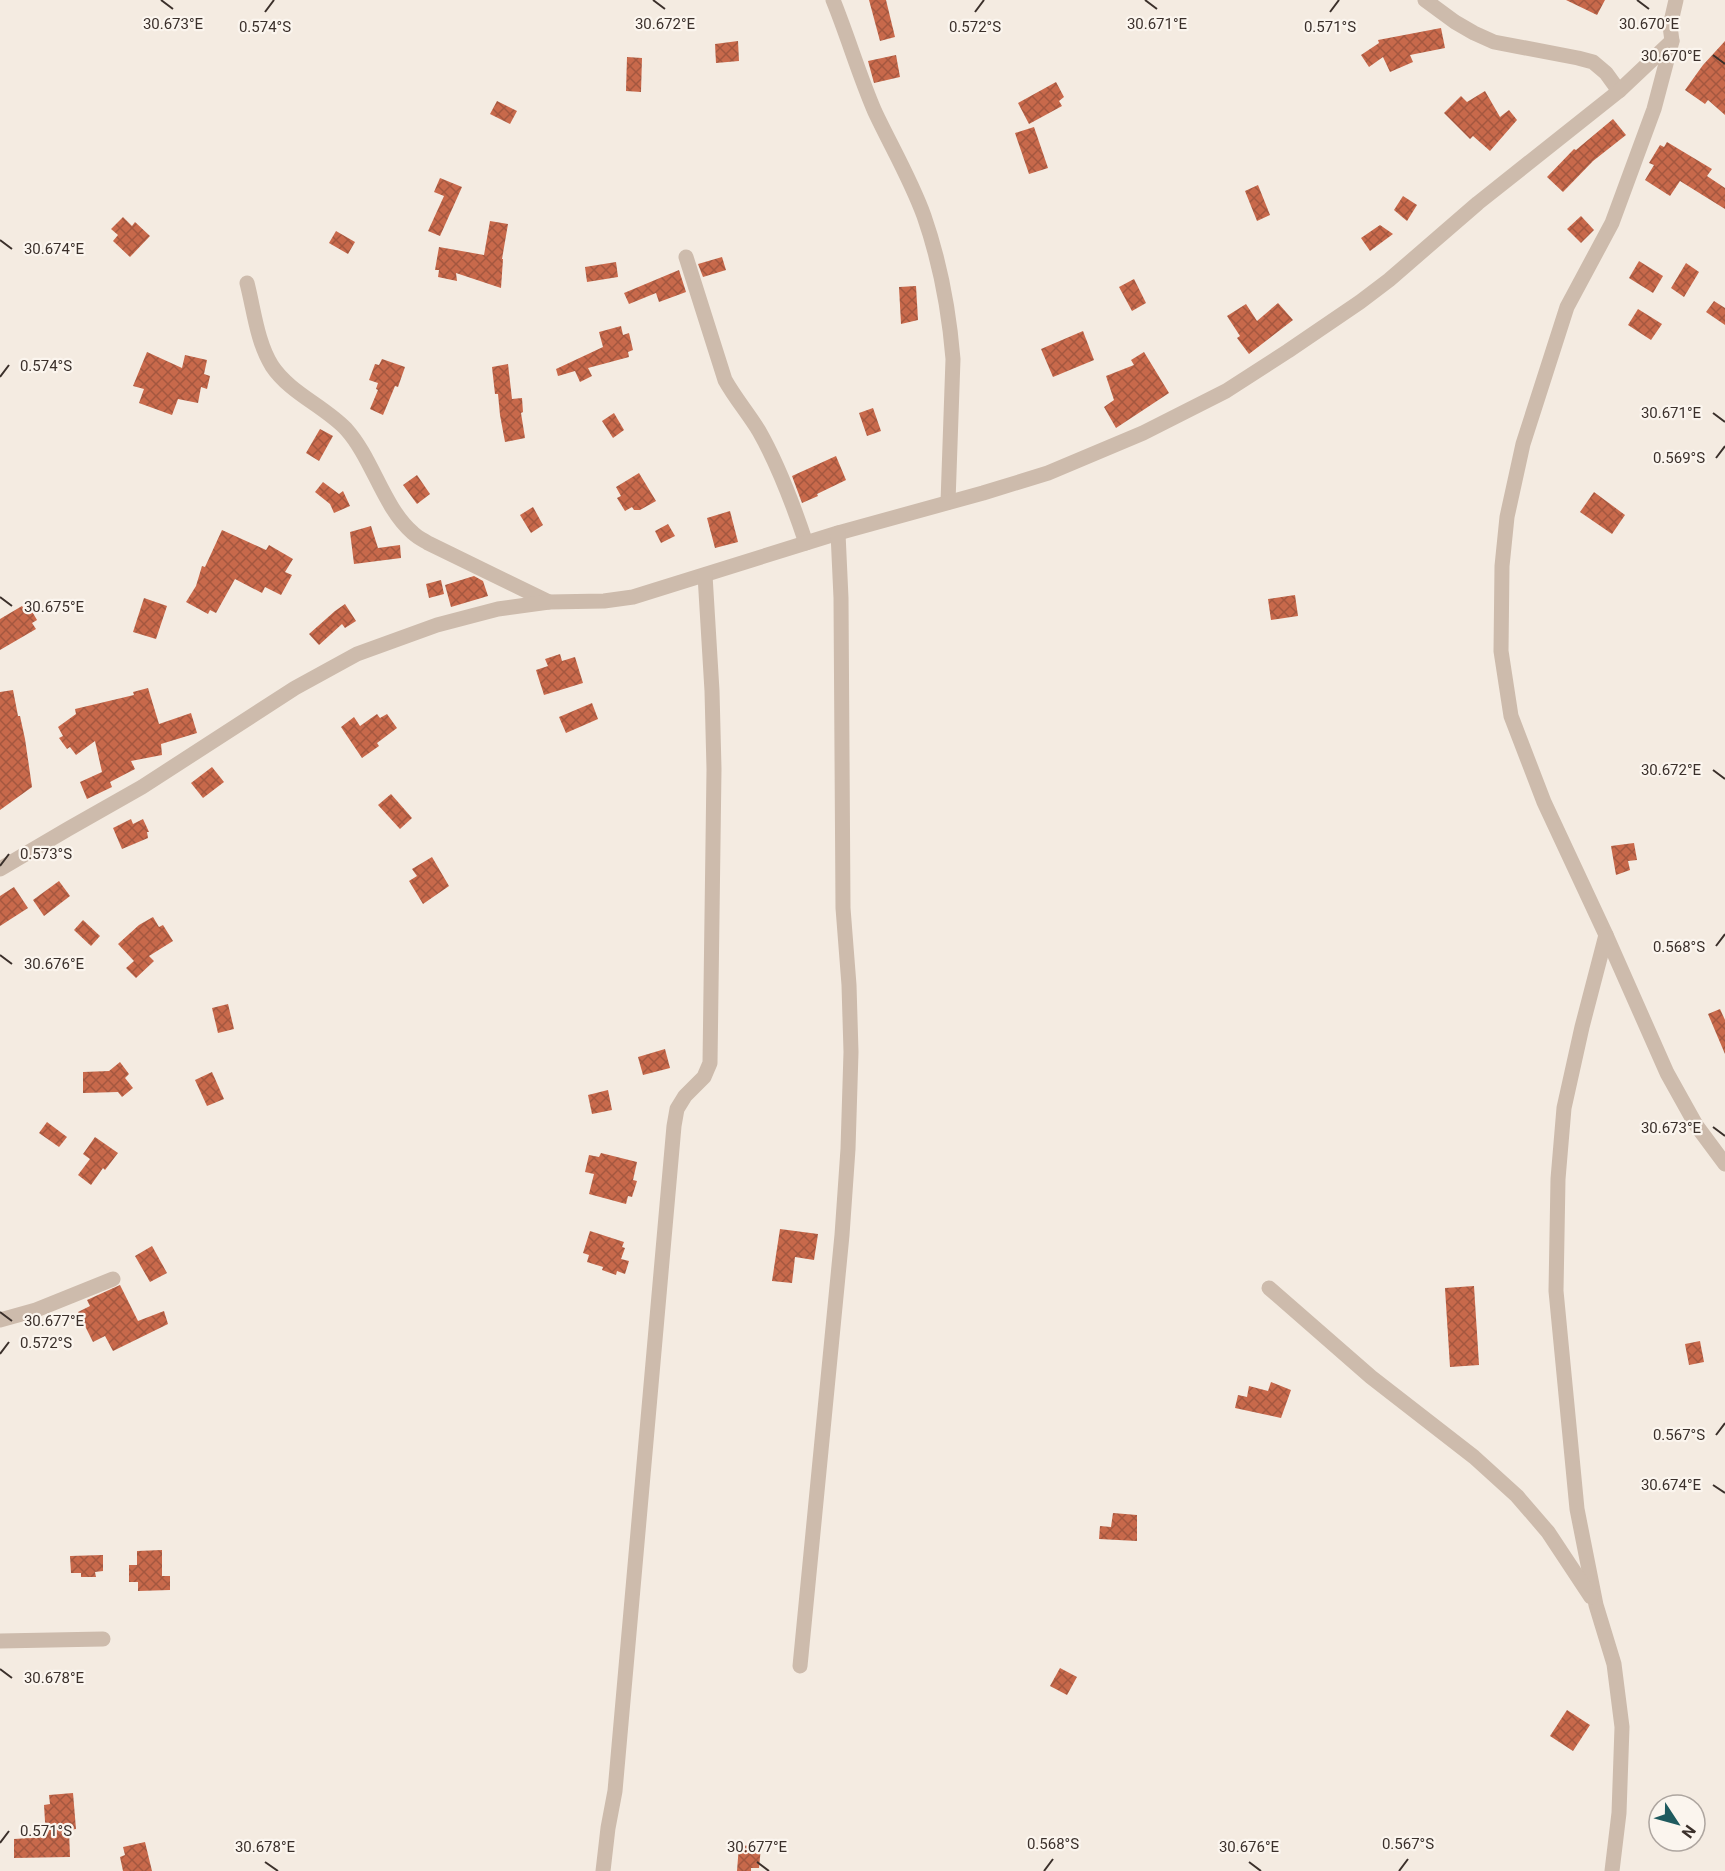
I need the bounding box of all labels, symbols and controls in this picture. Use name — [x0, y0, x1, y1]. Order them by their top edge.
text: 30.673°E — [143, 15, 204, 33]
text: 30.672°E — [635, 15, 696, 33]
text: 30.671°E — [1127, 15, 1188, 33]
text: 30.670°E — [1619, 15, 1680, 33]
text: 0.574°S — [239, 18, 291, 36]
text: 0.572°S — [949, 18, 1001, 36]
text: 0.571°S — [1304, 18, 1356, 36]
text: 30.670°E — [1641, 47, 1702, 65]
text: 30.674°E — [24, 240, 85, 258]
text: 0.574°S — [20, 357, 72, 375]
text: 30.671°E — [1641, 404, 1702, 422]
text: 0.569°S — [1653, 449, 1705, 467]
text: 30.675°E — [24, 598, 85, 616]
text: 30.672°E — [1641, 761, 1702, 779]
text: 0.573°S — [20, 845, 72, 863]
text: 0.568°S — [1653, 938, 1705, 956]
text: 30.676°E — [24, 955, 85, 973]
text: 30.673°E — [1641, 1119, 1702, 1137]
text: 30.677°E — [24, 1312, 85, 1330]
text: 0.572°S — [20, 1334, 72, 1352]
text: 0.567°S — [1653, 1426, 1705, 1444]
text: 30.674°E — [1641, 1476, 1702, 1494]
text: 30.678°E — [24, 1669, 85, 1687]
north arrow — [1647, 1793, 1707, 1853]
text: N — [1678, 1821, 1700, 1842]
text: 0.571°S — [20, 1822, 72, 1840]
text: 0.568°S — [1027, 1835, 1079, 1853]
text: 0.567°S — [1382, 1835, 1434, 1853]
text: 30.678°E — [235, 1838, 296, 1856]
text: 30.677°E — [727, 1838, 788, 1856]
text: 30.676°E — [1219, 1838, 1280, 1856]

